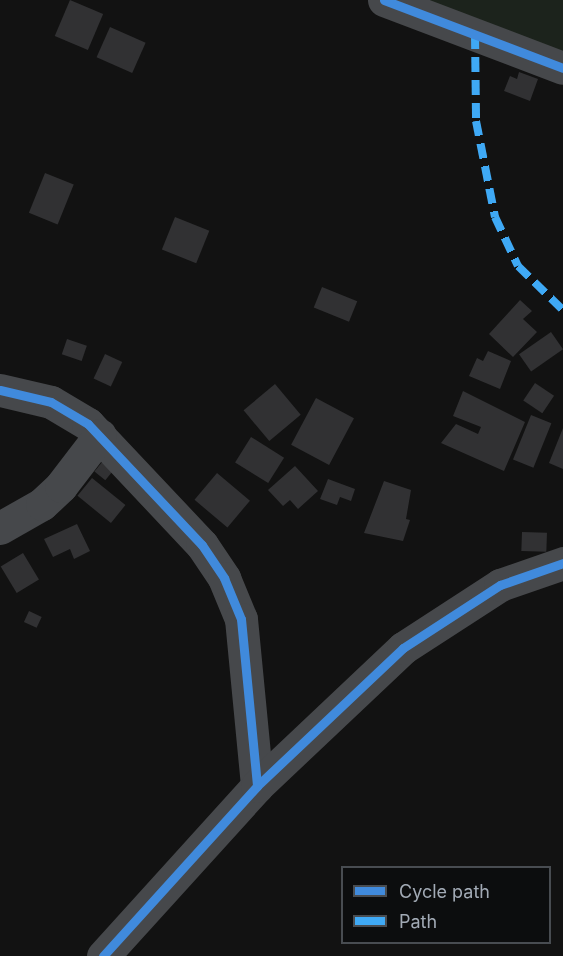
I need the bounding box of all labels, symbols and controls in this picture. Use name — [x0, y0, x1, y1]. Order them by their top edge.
legend — [341, 866, 551, 944]
text: Cycle path — [399, 881, 490, 902]
text: Path — [399, 911, 437, 932]

